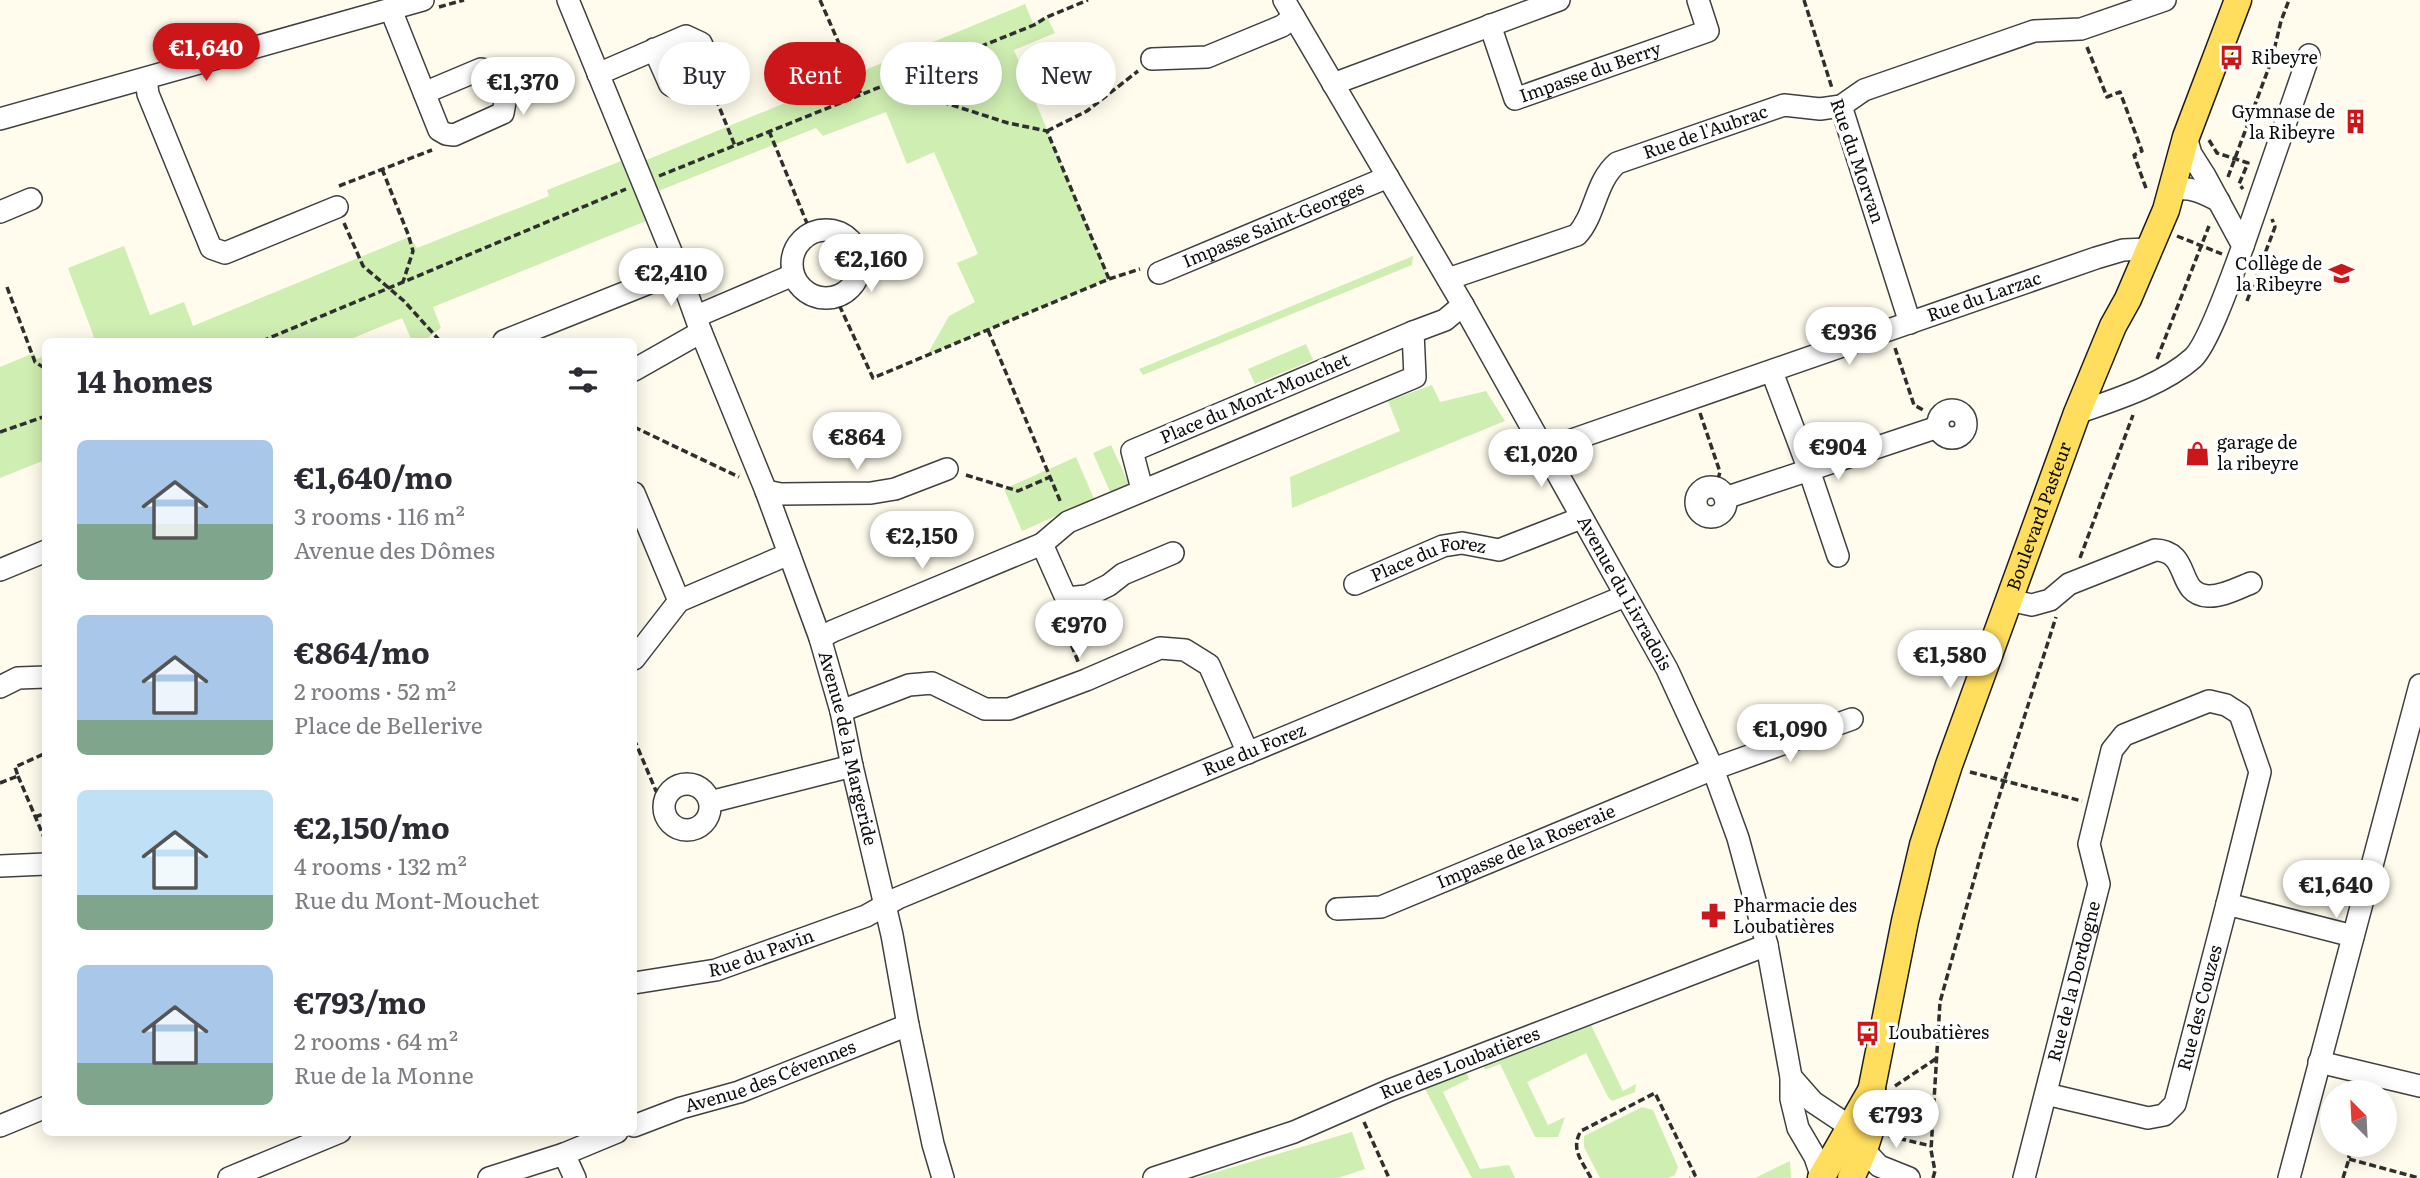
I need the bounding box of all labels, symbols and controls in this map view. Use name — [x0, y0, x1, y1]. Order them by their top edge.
pin: €1,640 — [149, 24, 263, 83]
text: €1,640 — [169, 29, 243, 63]
street label: Impasse du Berry — [1515, 33, 1665, 108]
chip: Buy — [658, 42, 750, 105]
chip: Rent — [764, 42, 866, 105]
chip: Filters — [880, 42, 1002, 105]
chip: New — [1016, 42, 1116, 105]
place label: Ribeyre — [2251, 43, 2318, 70]
bus stop icon: Ribeyre — [2217, 44, 2245, 72]
pin: €1,370 — [466, 58, 580, 117]
text: €1,370 — [487, 63, 559, 97]
street label: Rue du Morvan — [1824, 94, 1892, 227]
street label: Rue de l'Aubrac — [1639, 97, 1771, 165]
place label: Gymnase de la Ribeyre — [2231, 97, 2335, 145]
building icon: Gymnase de la Ribeyre — [2341, 108, 2369, 136]
street label: Impasse Saint-Georges — [1178, 174, 1368, 274]
pin: €2,160 — [814, 234, 928, 294]
text: €2,160 — [835, 240, 907, 274]
pin: €2,410 — [614, 248, 728, 308]
place label: Collège de la Ribeyre — [2235, 249, 2322, 297]
text: €2,410 — [635, 254, 707, 288]
school or university icon: Collège de la Ribeyre — [2328, 260, 2356, 288]
street label: Rue du Larzac — [1923, 263, 2044, 328]
pin: €936 — [1808, 308, 1890, 367]
text: €936 — [1821, 313, 1877, 347]
street label: Place du Mont-Mouchet — [1155, 345, 1354, 450]
text: 14 homes — [77, 358, 213, 402]
icon: filters — [564, 361, 602, 399]
pin: €864 — [816, 412, 898, 472]
text: €864 — [829, 418, 885, 452]
pin: €904 — [1797, 422, 1879, 482]
text: €904 — [1809, 428, 1867, 462]
place label: garage de la ribeyre — [2217, 428, 2299, 476]
pin: €1,020 — [1484, 430, 1598, 489]
text: €1,020 — [1504, 435, 1578, 469]
street label: Boulevard Pasteur — [1999, 437, 2078, 594]
shop icon: garage de la ribeyre — [2183, 439, 2211, 467]
text: €1,640/mo — [294, 454, 453, 498]
icon: home — [133, 468, 217, 552]
text: 3 rooms · 116 m² — [294, 498, 465, 532]
street label: Avenue du Livradois — [1572, 510, 1680, 675]
pin: €2,150 — [865, 512, 979, 571]
text: €2,150 — [886, 517, 958, 551]
street label: Place du Forez — [1366, 528, 1489, 588]
text: Avenue des Dômes — [294, 532, 495, 566]
pin: €970 — [1038, 600, 1120, 660]
text: €970 — [1051, 606, 1107, 640]
text: €864/mo — [294, 629, 430, 673]
pin: €1,580 — [1893, 630, 2007, 690]
text: €1,580 — [1913, 636, 1987, 670]
icon: home — [133, 643, 217, 727]
street label: Avenue de la Margeride — [812, 648, 885, 848]
text: 2 rooms · 52 m² — [294, 673, 456, 707]
pin: €1,090 — [1733, 704, 1847, 764]
text: Place de Bellerive — [294, 707, 483, 741]
text: €1,090 — [1753, 710, 1827, 744]
street label: Rue du Forez — [1198, 715, 1310, 782]
street label: Impasse de la Roseraie — [1432, 796, 1619, 895]
text: €2,150/mo — [294, 804, 450, 848]
icon: home — [133, 818, 217, 902]
text: 4 rooms · 132 m² — [294, 848, 467, 882]
pin: €1,640 — [2279, 860, 2393, 920]
text: €1,640 — [2299, 866, 2373, 900]
text: Rue du Mont-Mouchet — [294, 882, 539, 916]
place label: Pharmacie des Loubatières — [1733, 891, 1857, 939]
street label: Rue de la Dordogne — [2039, 898, 2106, 1064]
pharmacy icon: Pharmacie des Loubatières — [1699, 902, 1727, 930]
street label: Rue du Pavin — [706, 921, 817, 983]
street label: Rue des Couzes — [2169, 942, 2228, 1073]
text: €793/mo — [294, 979, 426, 1023]
icon: home — [133, 993, 217, 1077]
place label: Loubatières — [1888, 1018, 1989, 1045]
street label: Rue des Loubatières — [1375, 1019, 1543, 1105]
bus stop icon: Loubatières — [1854, 1019, 1882, 1047]
text: 2 rooms · 64 m² — [294, 1023, 458, 1057]
street label: Avenue des Cévennes — [681, 1032, 859, 1118]
text: Rue de la Monne — [294, 1057, 474, 1091]
north arrow — [2320, 1080, 2398, 1157]
map controls — [2320, 1080, 2397, 1157]
pin: €793 — [1855, 1090, 1937, 1150]
text: €793 — [1869, 1096, 1923, 1130]

